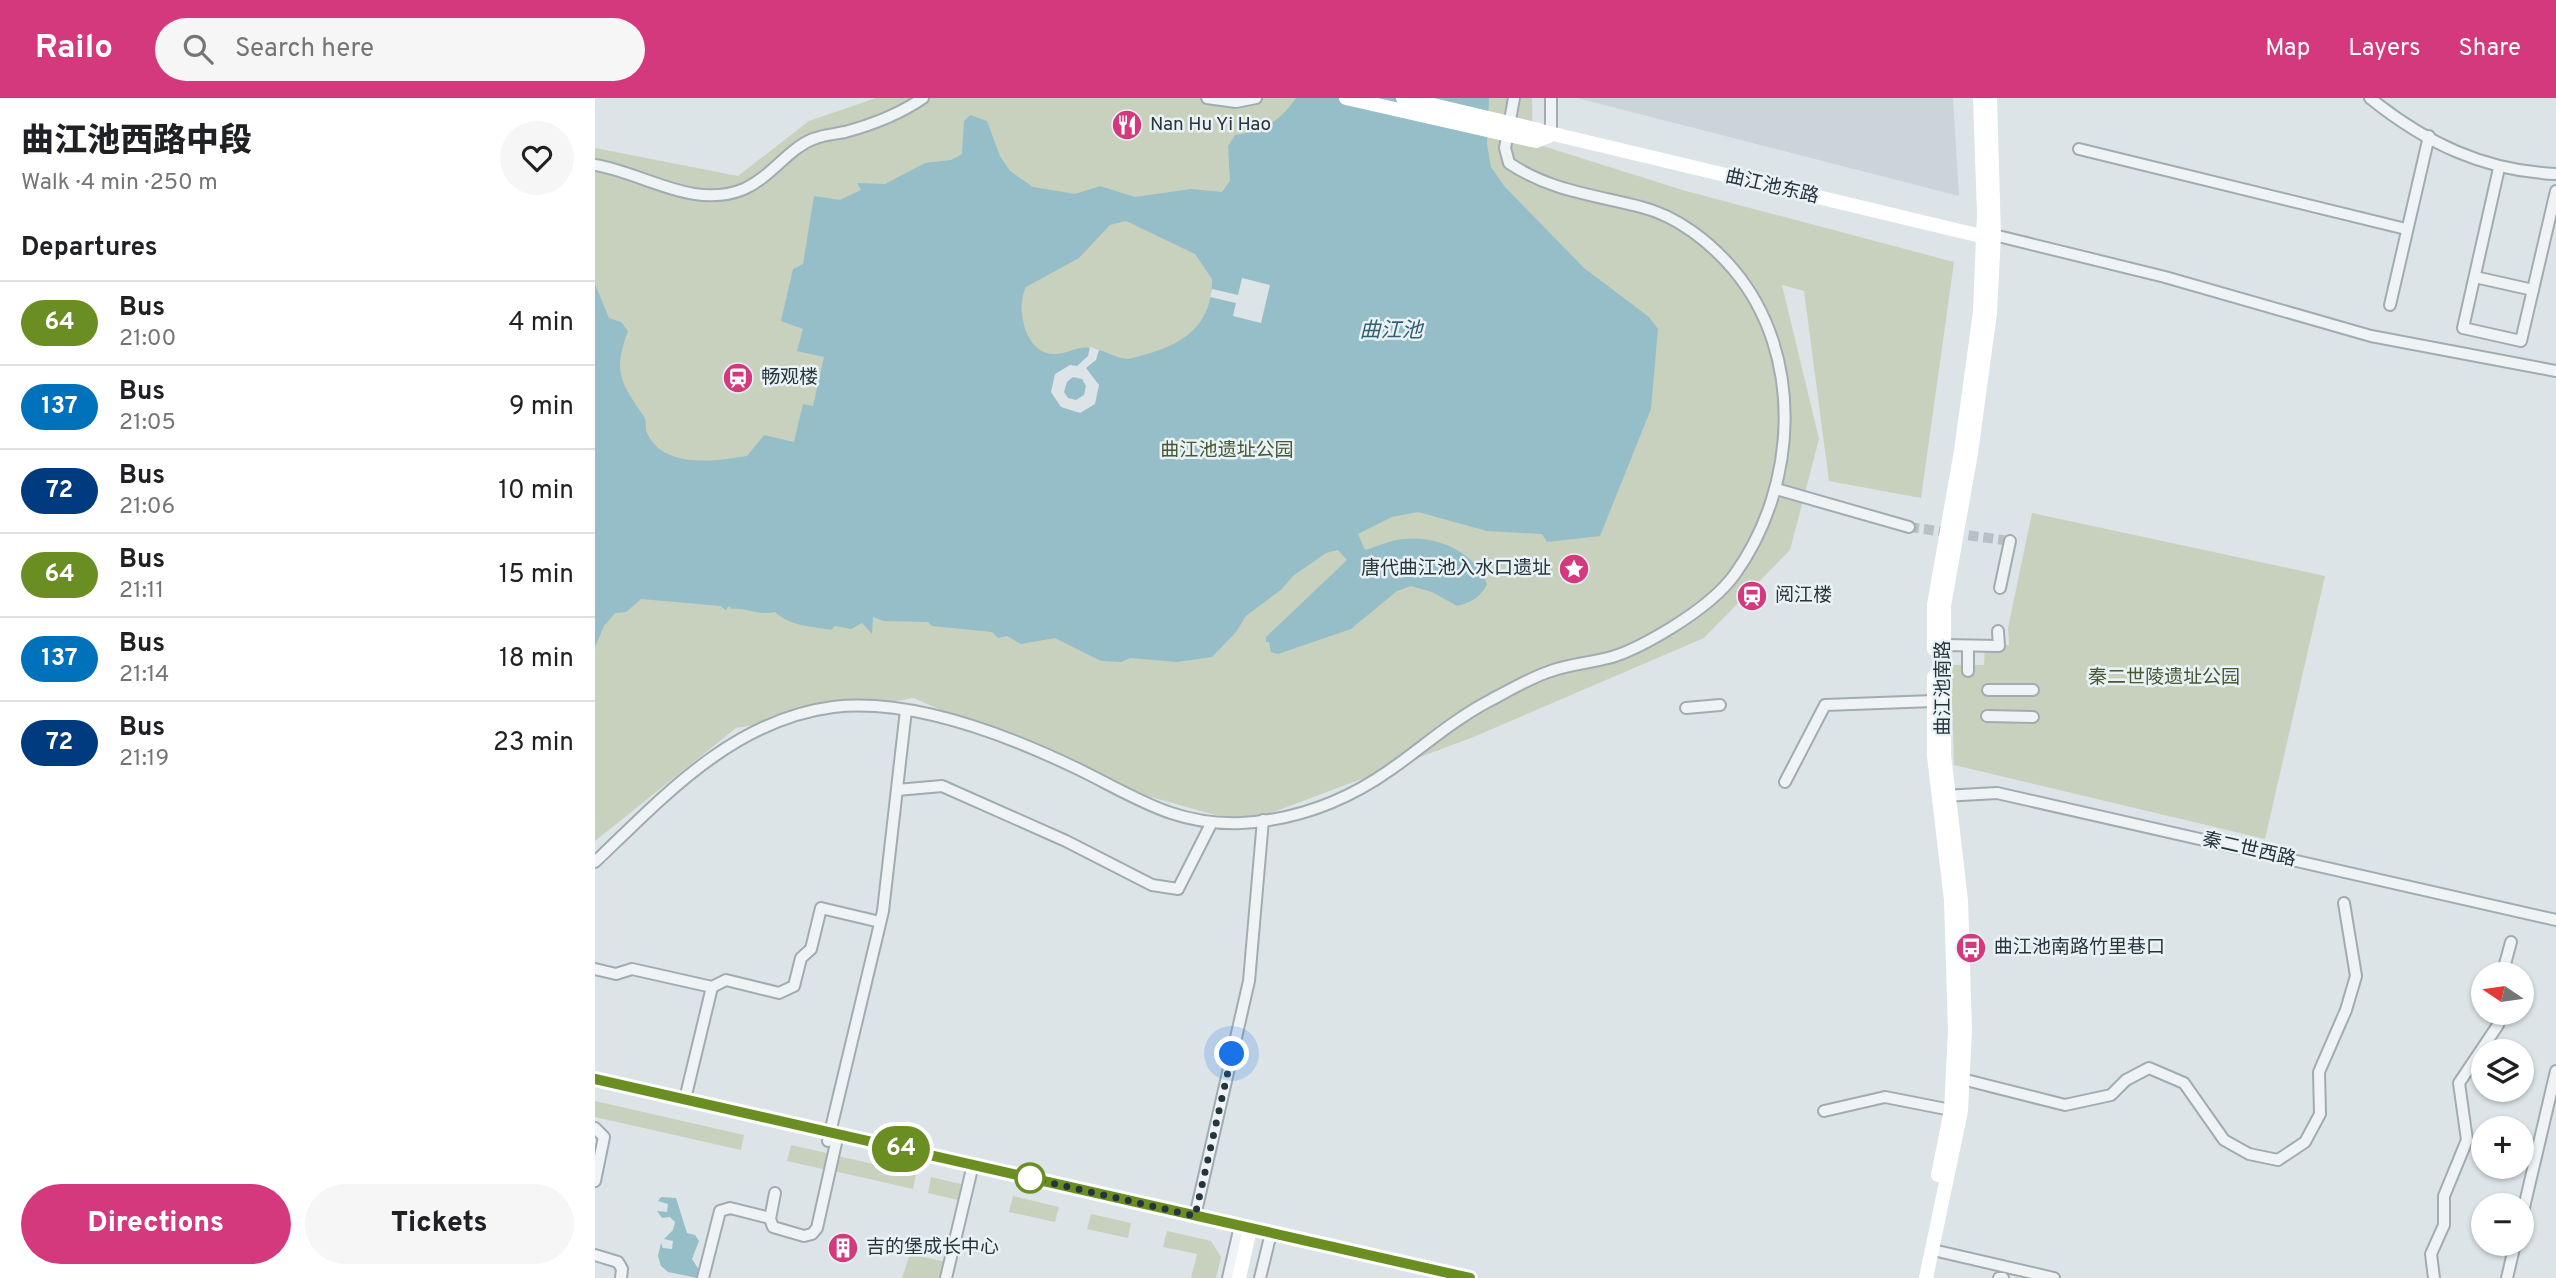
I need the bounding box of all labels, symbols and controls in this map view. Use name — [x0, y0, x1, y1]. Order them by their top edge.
search box — [155, 18, 645, 81]
text: Railo — [35, 28, 113, 70]
icon: search — [179, 30, 217, 68]
text: Search here — [235, 33, 374, 66]
text: Map — [2265, 34, 2310, 64]
text: Layers — [2348, 34, 2420, 64]
text: Share — [2458, 34, 2521, 64]
restaurant icon: Nan Hu Yi Hao — [1110, 108, 1144, 142]
place label: Nan Hu Yi Hao — [1150, 113, 1271, 137]
button: heart — [500, 121, 574, 195]
text: 曲江池西路中段 — [21, 122, 252, 164]
street label: 曲江池东路 — [1723, 165, 1821, 209]
text: Walk · 4 min · 250 m — [21, 169, 218, 198]
text: Departures — [21, 232, 158, 265]
text: Bus — [119, 292, 165, 325]
text: 4 min — [508, 307, 574, 340]
text: 64 — [44, 308, 75, 338]
water label: 曲江池 — [1360, 318, 1424, 345]
text: 21:00 — [119, 325, 176, 354]
station icon: 畅观楼 — [721, 361, 755, 395]
place label: 畅观楼 — [761, 366, 818, 390]
text: Bus — [119, 376, 165, 409]
text: 9 min — [509, 391, 574, 424]
text: 137 — [41, 392, 78, 422]
text: 21:05 — [119, 409, 176, 438]
park label: 曲江池遗址公园 — [1160, 439, 1294, 463]
text: Bus — [119, 460, 165, 493]
text: 10 min — [498, 475, 574, 508]
text: 72 — [46, 476, 73, 506]
text: 21:06 — [119, 493, 175, 522]
text: Bus — [119, 544, 165, 577]
place icon: 唐代曲江池入水口遗址 — [1557, 552, 1591, 586]
place label: 唐代曲江池入水口遗址 — [1361, 557, 1551, 581]
text: 15 min — [499, 559, 574, 592]
text: 64 — [44, 560, 75, 590]
text: 21:11 — [119, 577, 164, 606]
station icon: 阅江楼 — [1735, 579, 1769, 613]
place label: 阅江楼 — [1775, 584, 1832, 608]
text: Bus — [119, 628, 165, 661]
street label: 曲江池南路 — [1932, 640, 1956, 736]
text: 18 min — [499, 643, 574, 676]
text: 137 — [41, 644, 78, 674]
text: 21:14 — [119, 661, 169, 690]
park label: 秦二世陵遗址公园 — [2088, 666, 2240, 690]
text: Bus — [119, 712, 165, 745]
text: 23 min — [493, 727, 574, 760]
text: 72 — [46, 728, 73, 758]
text: 21:19 — [119, 745, 169, 774]
street label: 秦二世西路 — [2200, 828, 2298, 872]
bus stop icon: 曲江池南路竹里巷口 — [1954, 931, 1988, 965]
place label: 曲江池南路竹里巷口 — [1994, 936, 2165, 960]
north arrow — [2471, 962, 2534, 1026]
map controls — [2471, 962, 2534, 1256]
your location — [1214, 1036, 1249, 1071]
button: layers — [2471, 1039, 2534, 1102]
button: + — [2471, 1116, 2534, 1179]
line badge: 64 — [869, 1126, 933, 1172]
text: 64 — [886, 1134, 916, 1164]
unlabelled marker — [1015, 1163, 1045, 1193]
button: Directions — [21, 1184, 291, 1264]
button: Tickets — [305, 1184, 574, 1264]
button: − — [2471, 1193, 2534, 1256]
building icon: 吉的堡成长中心 — [826, 1231, 860, 1265]
place label: 吉的堡成长中心 — [866, 1236, 999, 1260]

